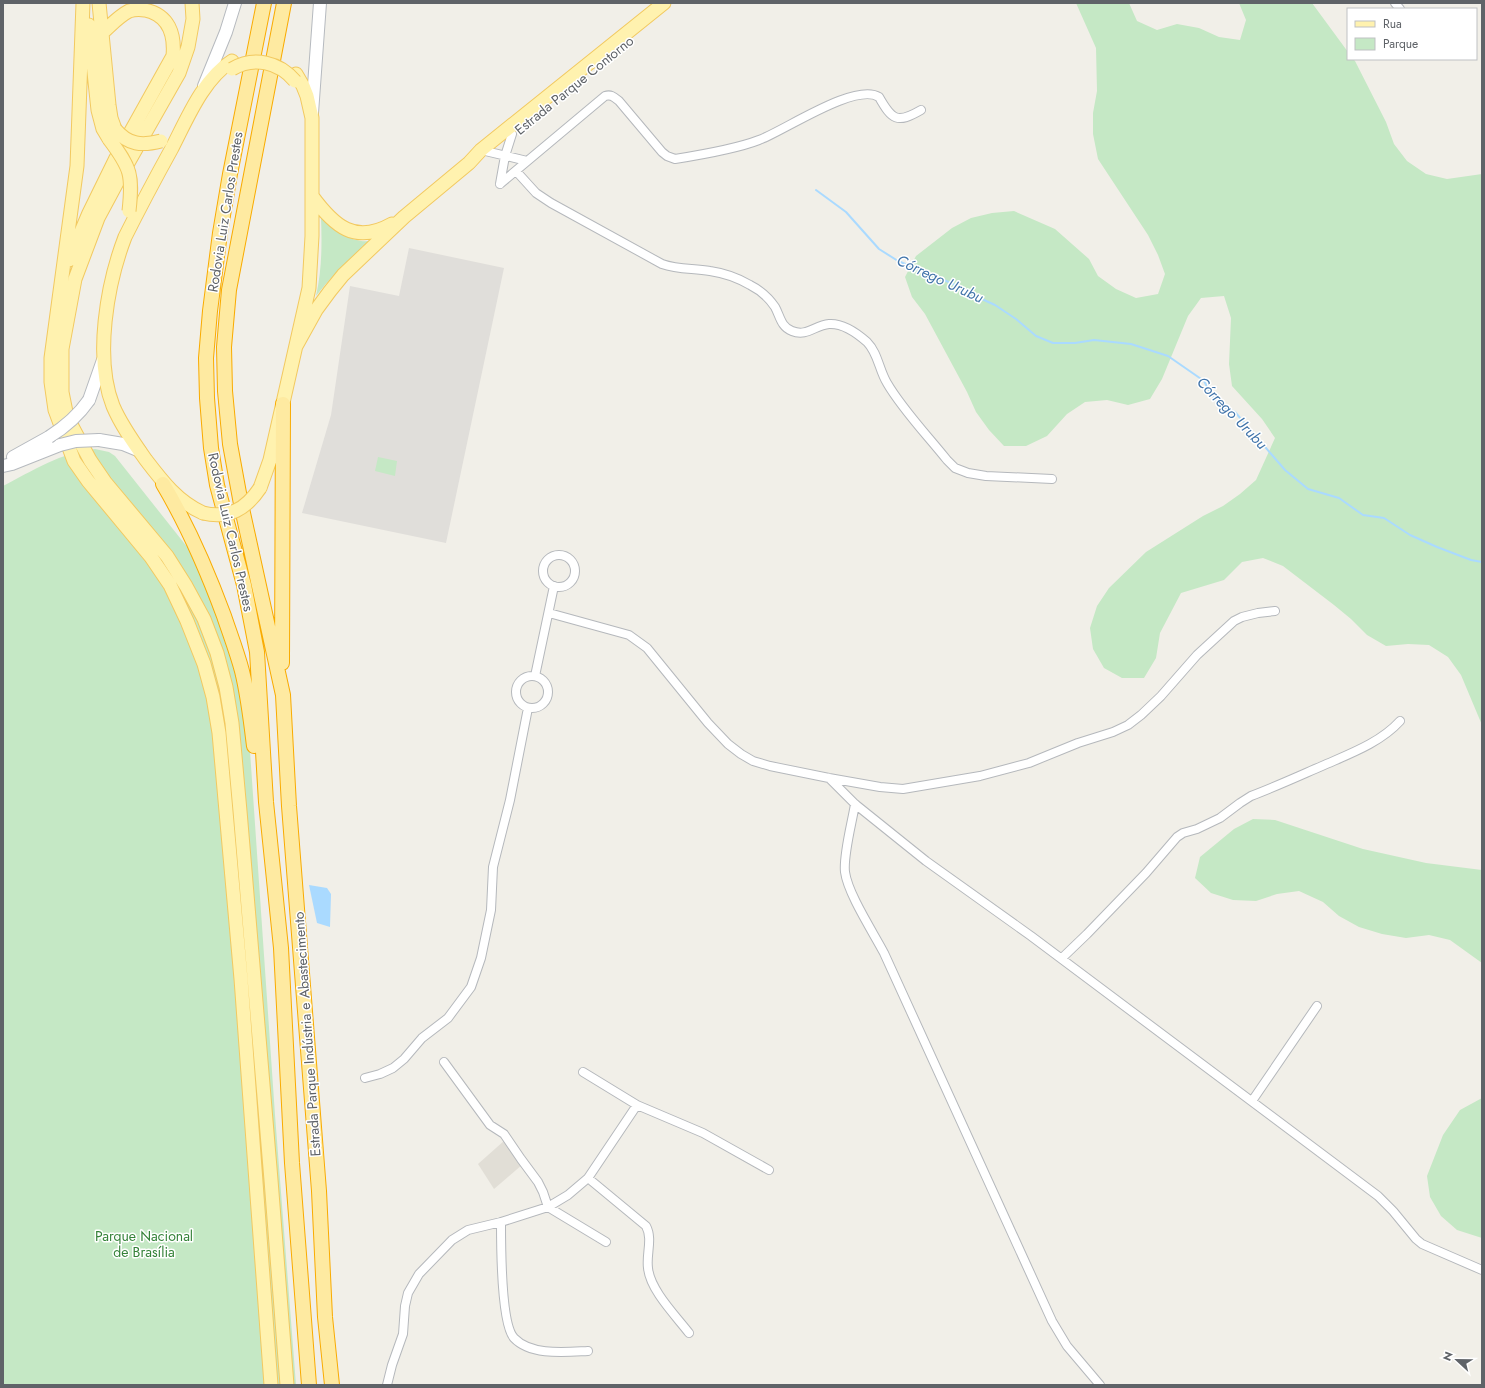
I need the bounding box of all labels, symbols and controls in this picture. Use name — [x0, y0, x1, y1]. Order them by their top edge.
legend — [1347, 8, 1477, 60]
text: Rua — [1383, 15, 1402, 33]
street label: Estrada Parque Contorno — [510, 30, 638, 139]
text: Parque — [1383, 35, 1418, 53]
street label: Rodovia Luiz Carlos Prestes — [202, 130, 248, 294]
water label: Córrego Urubu — [893, 249, 987, 309]
water label: Córrego Urubu — [1192, 372, 1273, 455]
street label: Rodovia Luiz Carlos Prestes — [203, 451, 259, 614]
street label: Estrada Parque Indústria e Abastecimento — [288, 911, 326, 1157]
park label: Parque Nacional de Brasília — [95, 1226, 193, 1262]
north arrow — [1437, 1340, 1477, 1380]
text: N — [1439, 1349, 1457, 1363]

